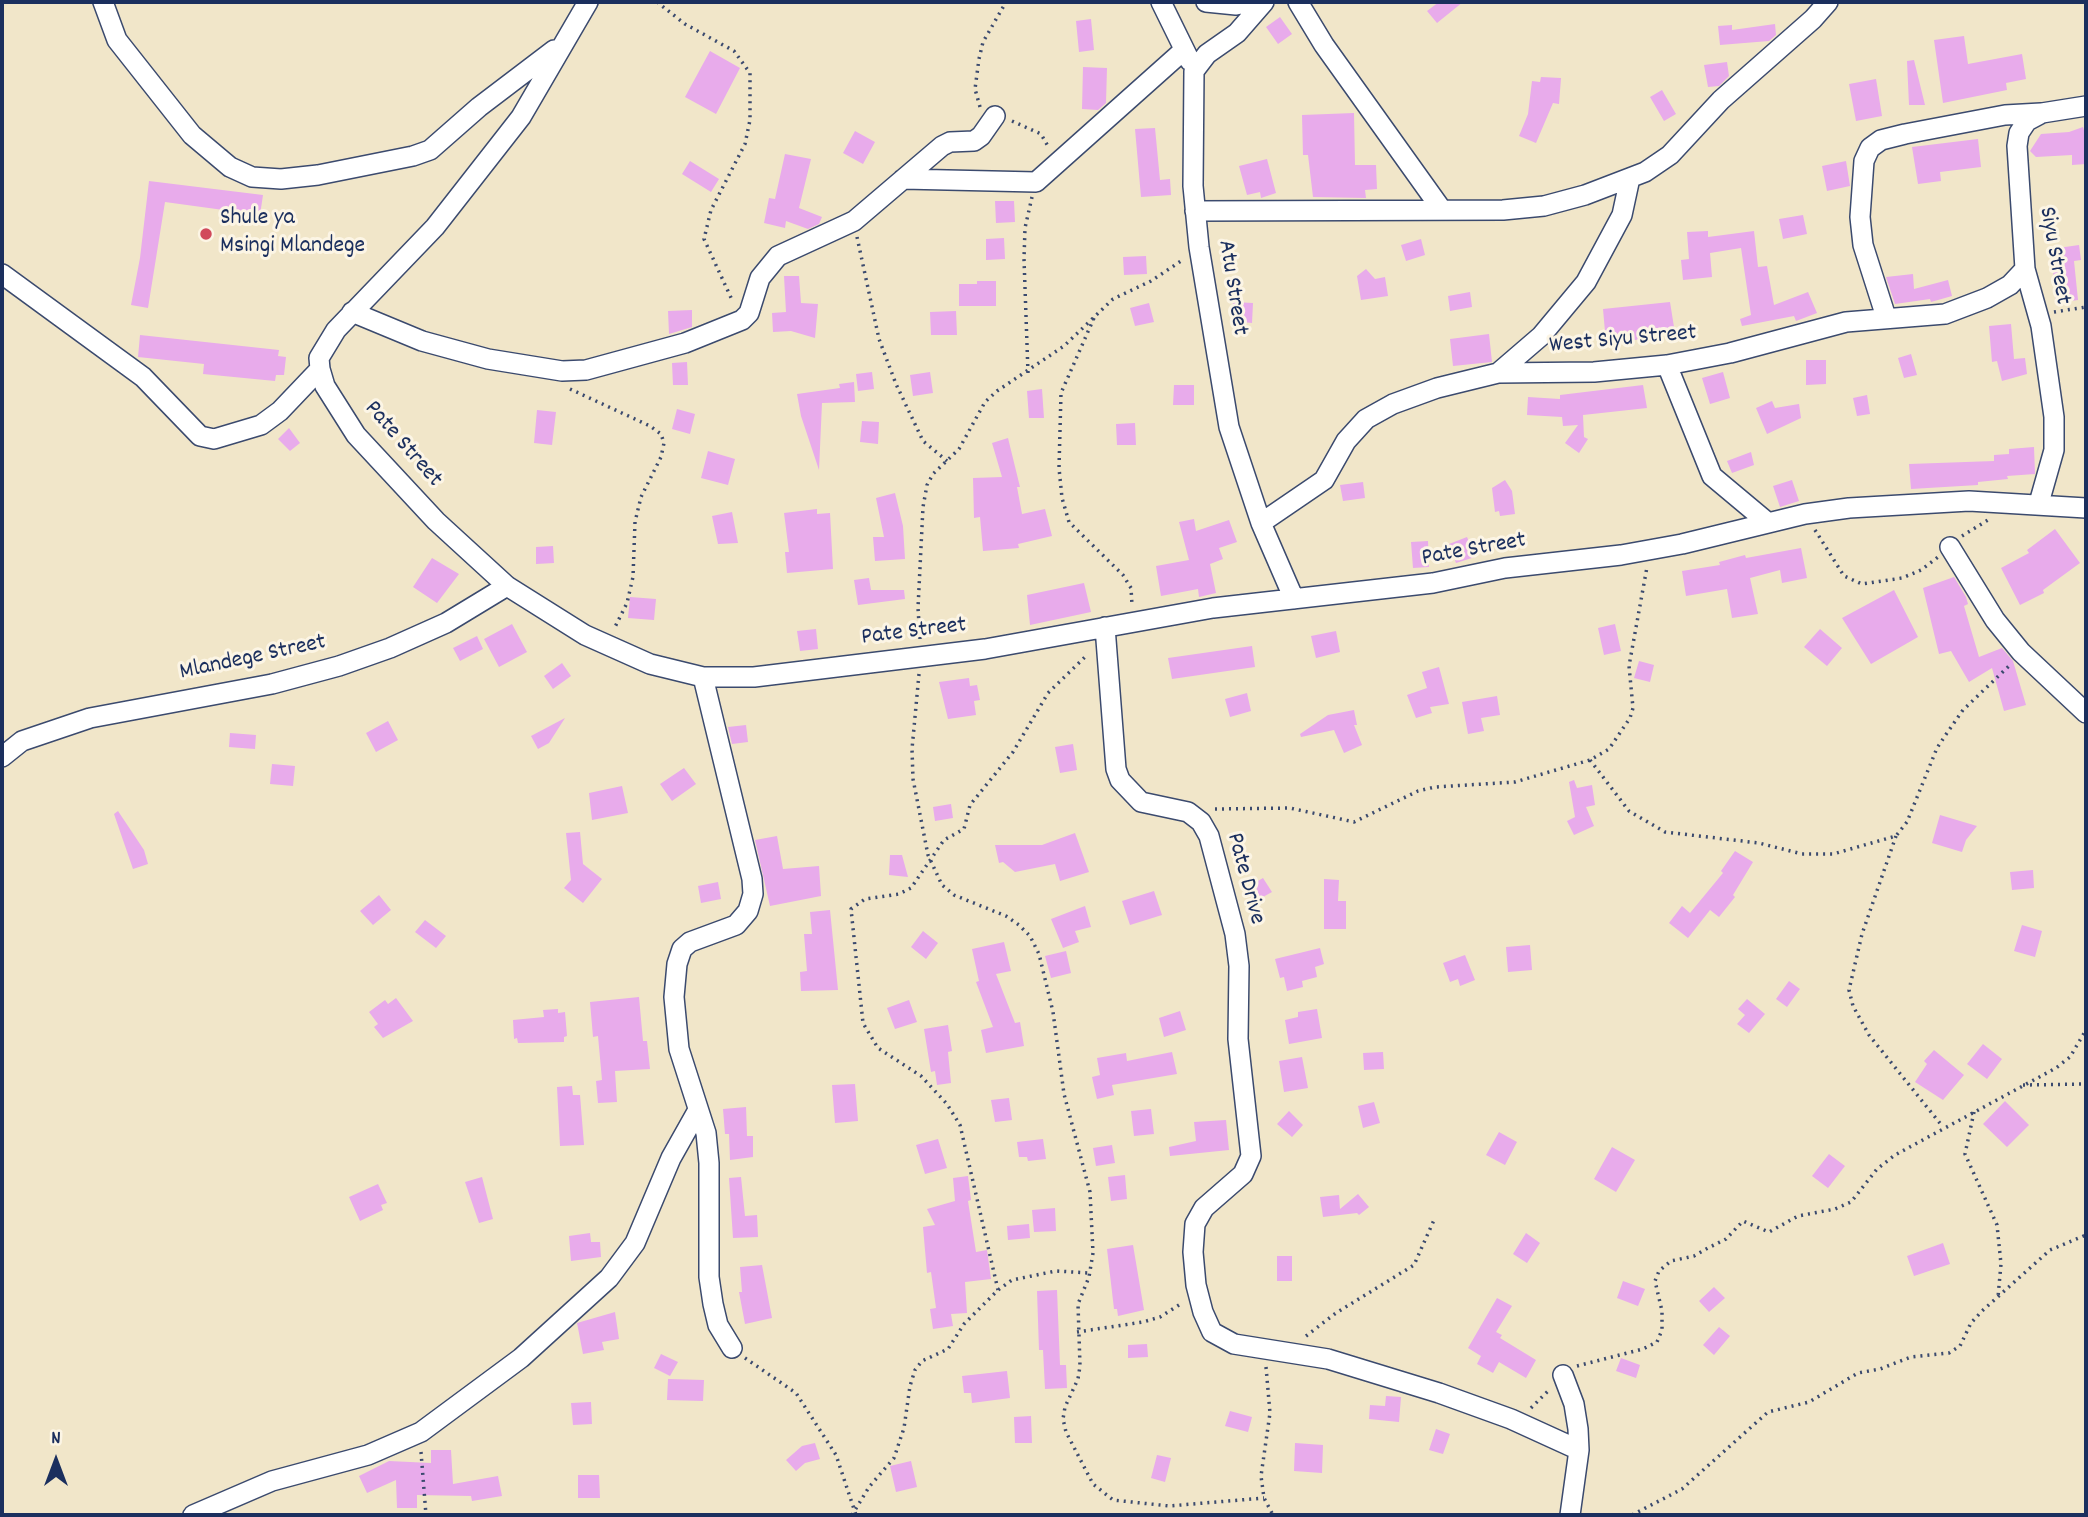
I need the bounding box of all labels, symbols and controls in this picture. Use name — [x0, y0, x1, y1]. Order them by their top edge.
street label: Siyu Street — [2030, 205, 2076, 307]
place label: Shule ya Msingi Mlandege — [220, 206, 365, 262]
marker: Shule ya Msingi Mlandege — [198, 226, 214, 242]
street label: Atu Street — [1209, 238, 1253, 338]
street label: West Siyu Street — [1548, 320, 1698, 362]
street label: Pate Street — [357, 396, 447, 494]
street label: Pate Street — [1420, 528, 1528, 574]
street label: Pate Street — [860, 612, 968, 654]
street label: Mlandege Street — [177, 629, 329, 689]
street label: Pate Drive — [1218, 830, 1270, 928]
north arrow — [21, 1426, 91, 1496]
text: N — [51, 1426, 61, 1453]

